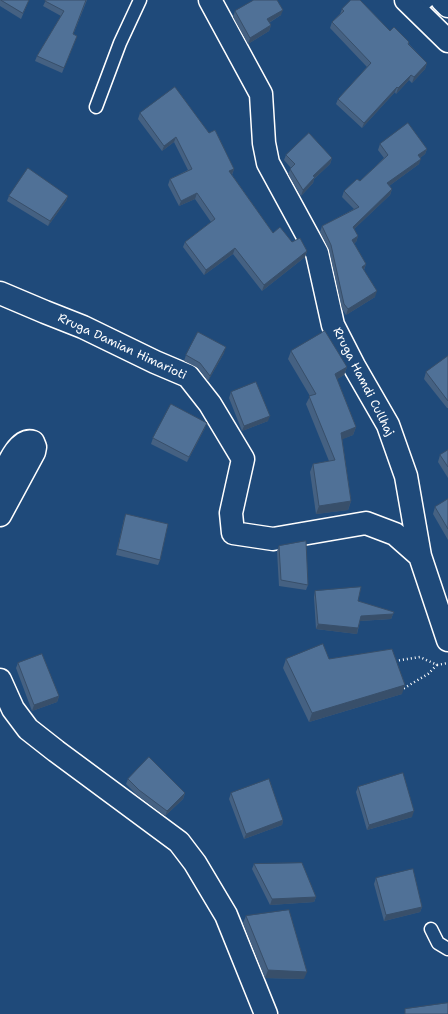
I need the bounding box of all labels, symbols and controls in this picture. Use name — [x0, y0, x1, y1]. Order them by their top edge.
street label: Rruga Damian Himarioti — [55, 311, 189, 383]
street label: Rruga Hamdi Cullhaj — [329, 325, 397, 439]

